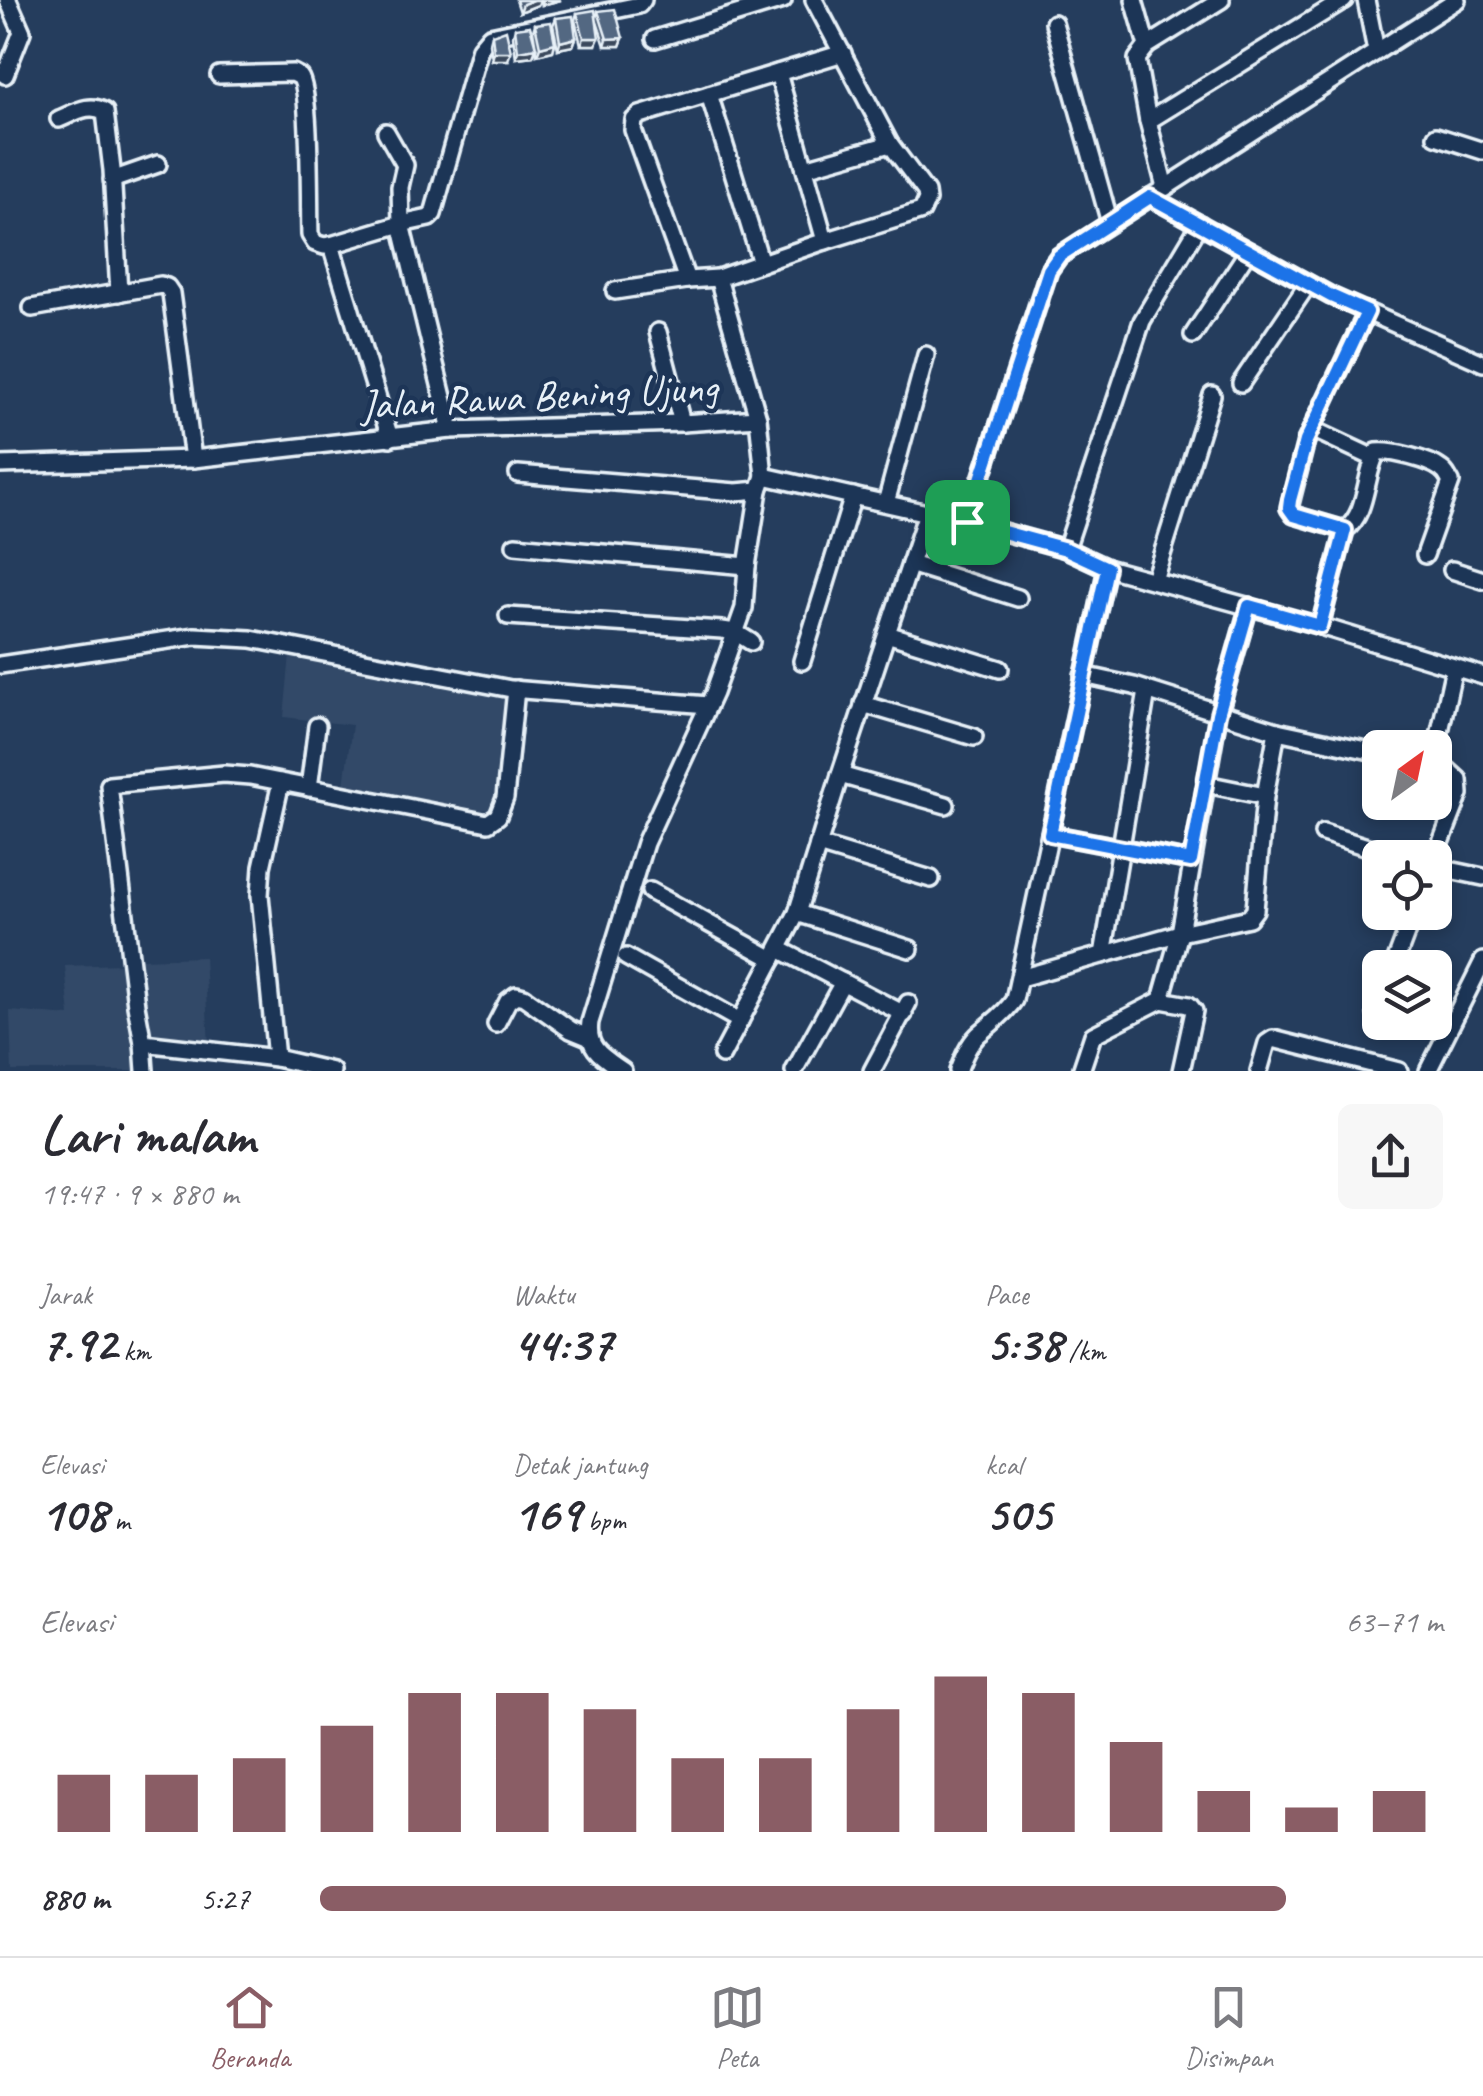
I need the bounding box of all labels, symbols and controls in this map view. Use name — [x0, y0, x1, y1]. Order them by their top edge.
street label: Jalan Rawa Bening Ujung — [357, 360, 721, 432]
pin — [925, 480, 1010, 565]
icon: arrive — [940, 495, 995, 550]
north arrow — [1362, 730, 1452, 820]
map controls — [1362, 730, 1452, 1040]
button: locate — [1362, 840, 1452, 930]
button: layers — [1362, 950, 1452, 1040]
text: Lari malam — [40, 1100, 254, 1170]
button: share — [1338, 1104, 1443, 1209]
text: 19:47 · 9 × 880 m — [40, 1173, 238, 1214]
text: Jarak — [40, 1277, 92, 1312]
text: Waktu — [513, 1277, 575, 1312]
text: Pace — [985, 1277, 1028, 1312]
text: 7.92 — [40, 1312, 117, 1375]
text: 44:37 — [513, 1312, 612, 1375]
text: 5:38 — [985, 1312, 1062, 1375]
text: km — [117, 1333, 151, 1368]
text: /km — [1062, 1333, 1105, 1368]
text: Elevasi — [40, 1447, 104, 1482]
text: Detak jantung — [513, 1447, 648, 1482]
text: kcal — [985, 1447, 1022, 1482]
text: 108 — [40, 1482, 108, 1545]
text: 169 — [513, 1482, 581, 1545]
text: 505 — [985, 1482, 1051, 1545]
text: m — [108, 1503, 130, 1538]
text: bpm — [581, 1503, 626, 1538]
text: Elevasi — [40, 1601, 113, 1642]
text: 63–71 m — [1345, 1601, 1443, 1642]
text: 880 m — [40, 1878, 109, 1919]
text: 5:27 — [200, 1878, 250, 1919]
tab: Beranda — [210, 1980, 290, 2075]
tab: Peta — [710, 1980, 765, 2075]
tab: Disimpan — [1185, 1980, 1273, 2075]

